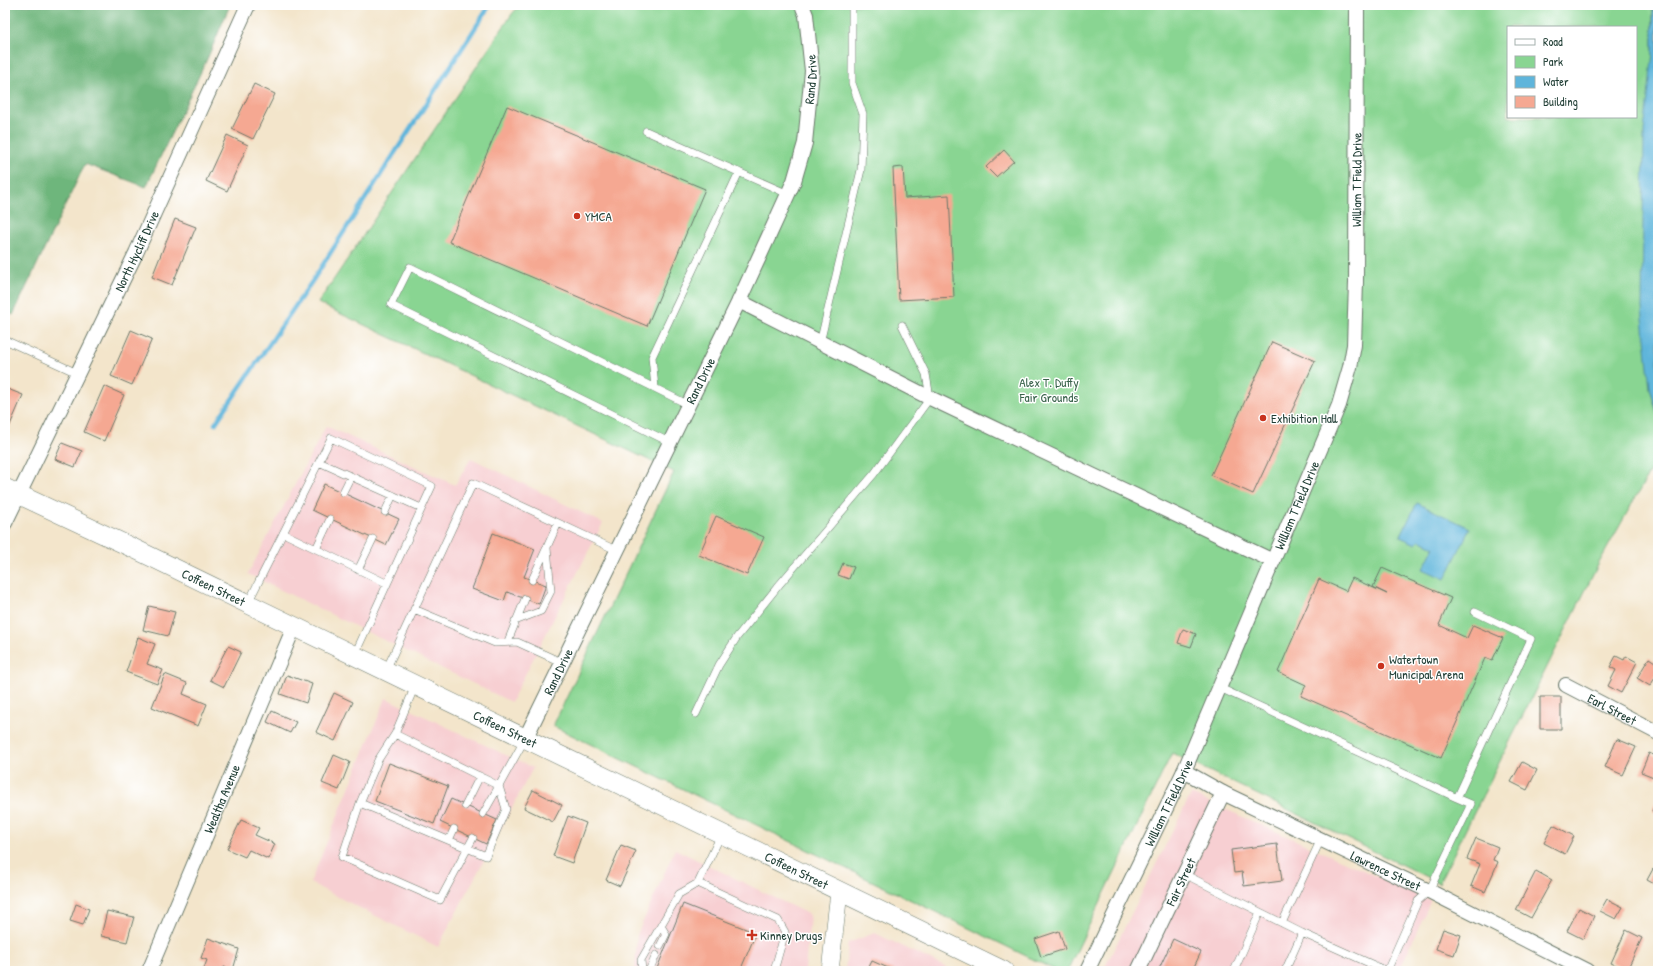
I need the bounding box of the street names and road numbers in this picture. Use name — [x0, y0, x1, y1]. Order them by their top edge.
street label: Rand Drive — [800, 54, 821, 105]
street label: William T Field Drive — [1347, 132, 1366, 227]
street label: North Hycliff Drive — [110, 208, 163, 295]
street label: Rand Drive — [681, 354, 719, 407]
street label: William T Field Drive — [1270, 458, 1323, 552]
street label: Coffeen Street — [179, 564, 249, 611]
street label: Rand Drive — [539, 645, 577, 698]
street label: Earl Street — [1585, 689, 1640, 729]
street label: Coffeen Street — [470, 706, 540, 752]
street label: William T Field Drive — [1140, 756, 1197, 849]
street label: Wealtha Avenue — [199, 762, 244, 836]
street label: Lawrence Street — [1348, 846, 1424, 895]
street label: Coffeen Street — [762, 847, 832, 894]
street label: Fair Street — [1161, 854, 1200, 910]

